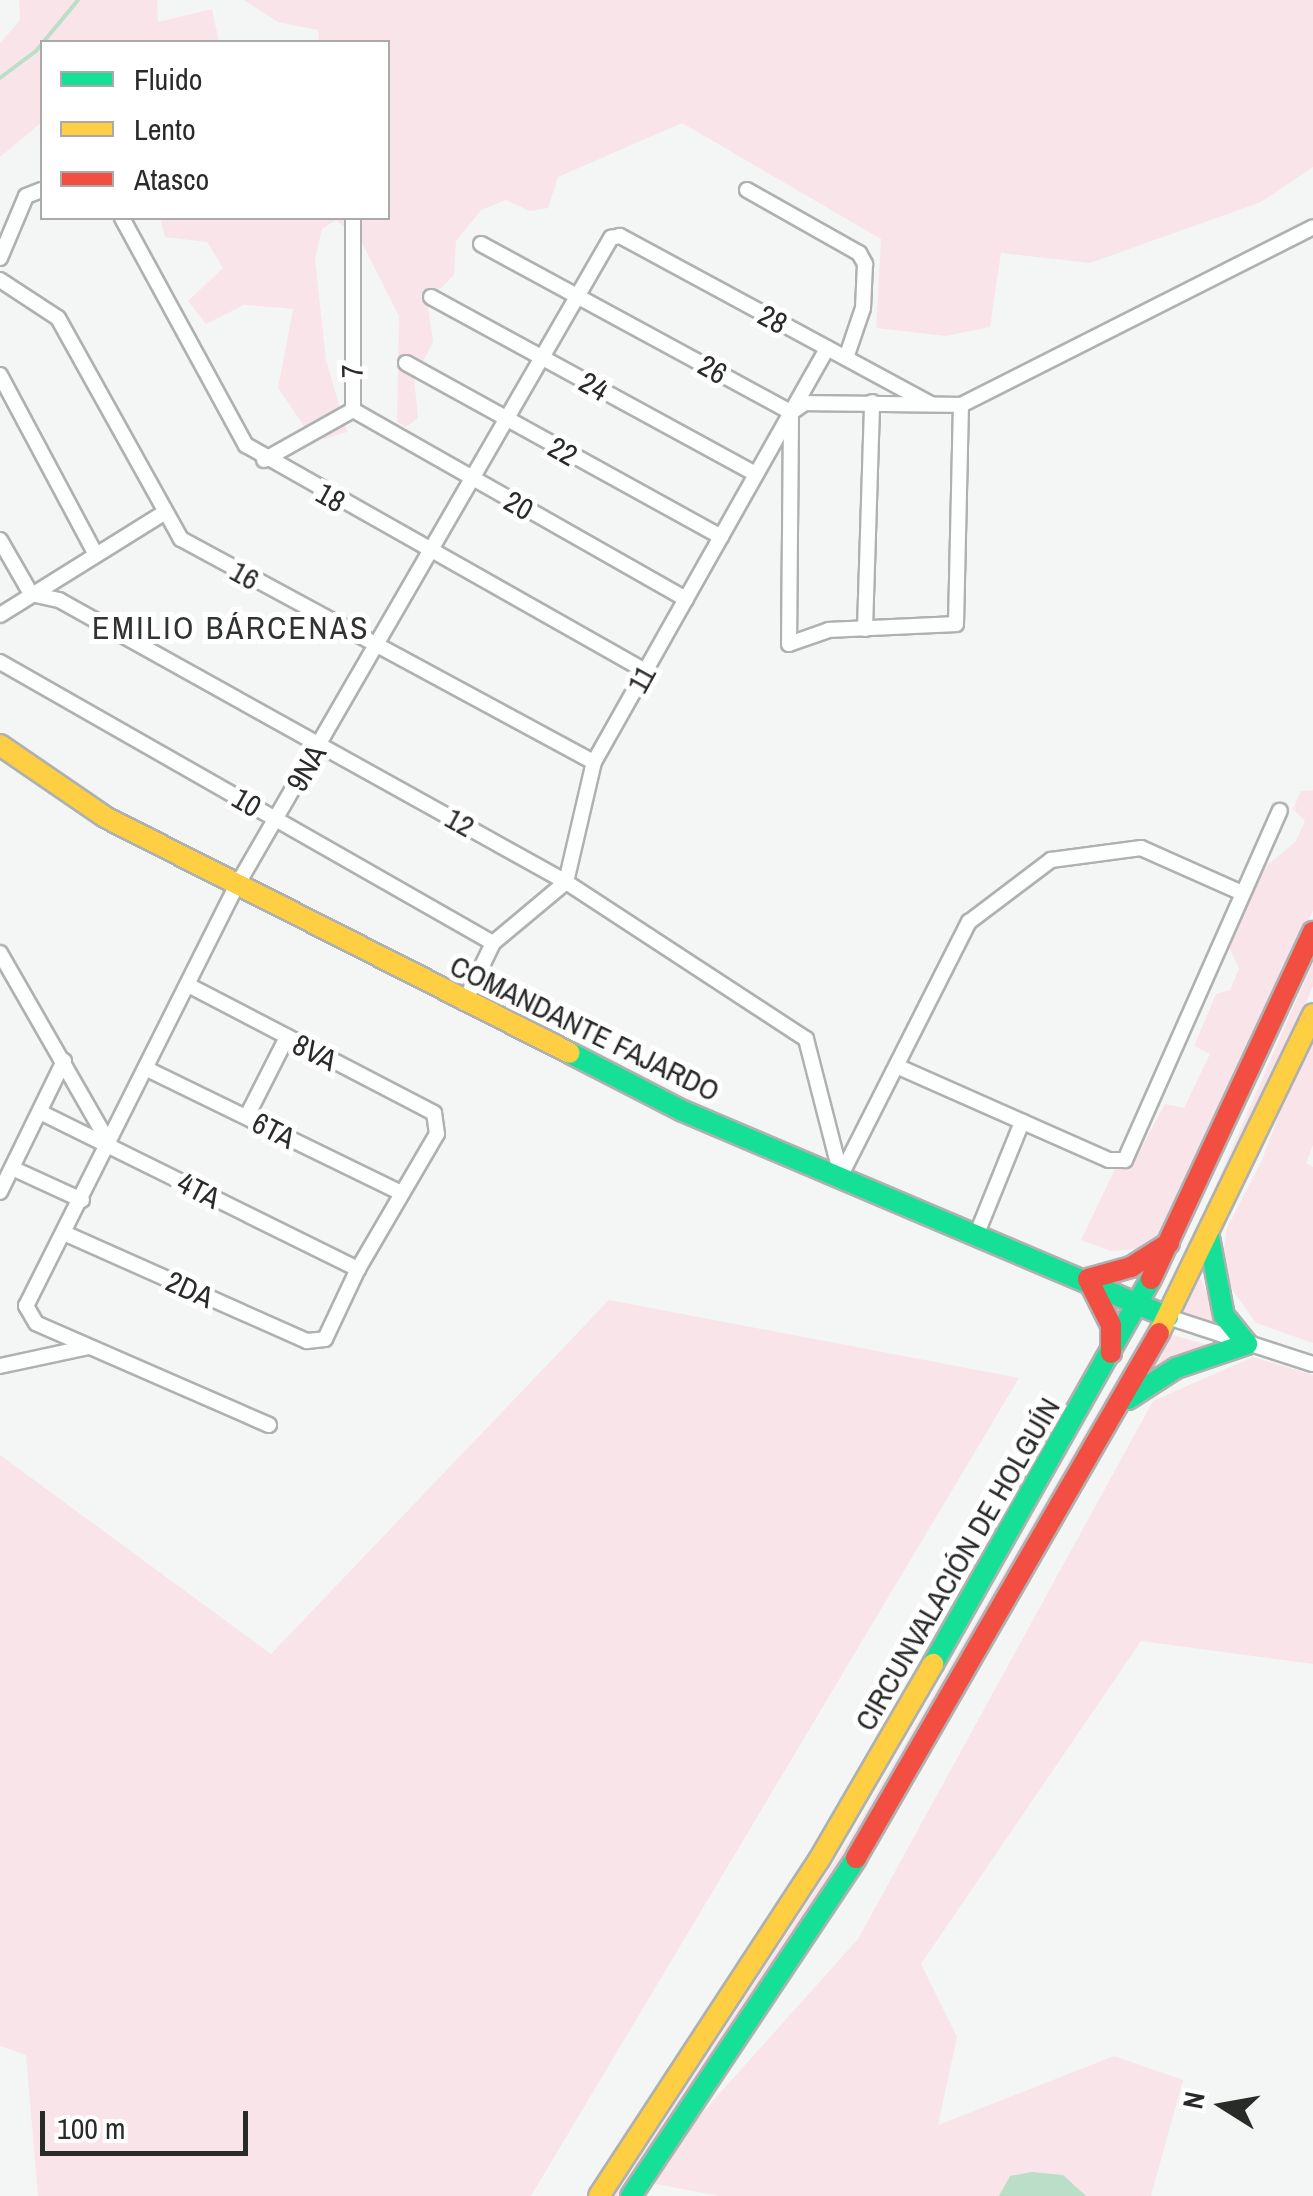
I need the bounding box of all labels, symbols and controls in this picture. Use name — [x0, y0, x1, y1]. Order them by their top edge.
legend — [40, 40, 390, 220]
text: Fluido — [134, 59, 202, 99]
text: Lento — [134, 109, 196, 149]
text: Atasco — [134, 159, 209, 199]
street label: 28 — [752, 297, 794, 341]
street label: 26 — [692, 347, 734, 391]
street label: 7 — [334, 364, 370, 378]
street label: 24 — [573, 364, 615, 408]
street label: 22 — [542, 429, 584, 473]
street label: 18 — [310, 475, 352, 519]
street label: 20 — [498, 483, 540, 527]
street label: 16 — [224, 553, 266, 597]
district label: EMILIO BÁRCENAS — [92, 609, 370, 647]
street label: 11 — [619, 659, 663, 699]
street label: 9NA — [278, 738, 334, 798]
street label: 10 — [226, 780, 268, 824]
street label: 12 — [439, 800, 481, 844]
street label: COMANDANTE FAJARDO — [444, 947, 726, 1109]
street label: 8VA — [287, 1026, 343, 1078]
street label: 6TA — [247, 1104, 301, 1156]
street label: 4TA — [172, 1164, 226, 1216]
street label: 2DA — [161, 1263, 219, 1315]
street label: CIRCUNVALACIÓN DE HOLGUÍN — [847, 1391, 1067, 1737]
north arrow — [1173, 2056, 1273, 2156]
text: N — [1173, 2089, 1214, 2112]
scale bar — [45, 2091, 252, 2153]
text: 100 m — [57, 2108, 125, 2148]

